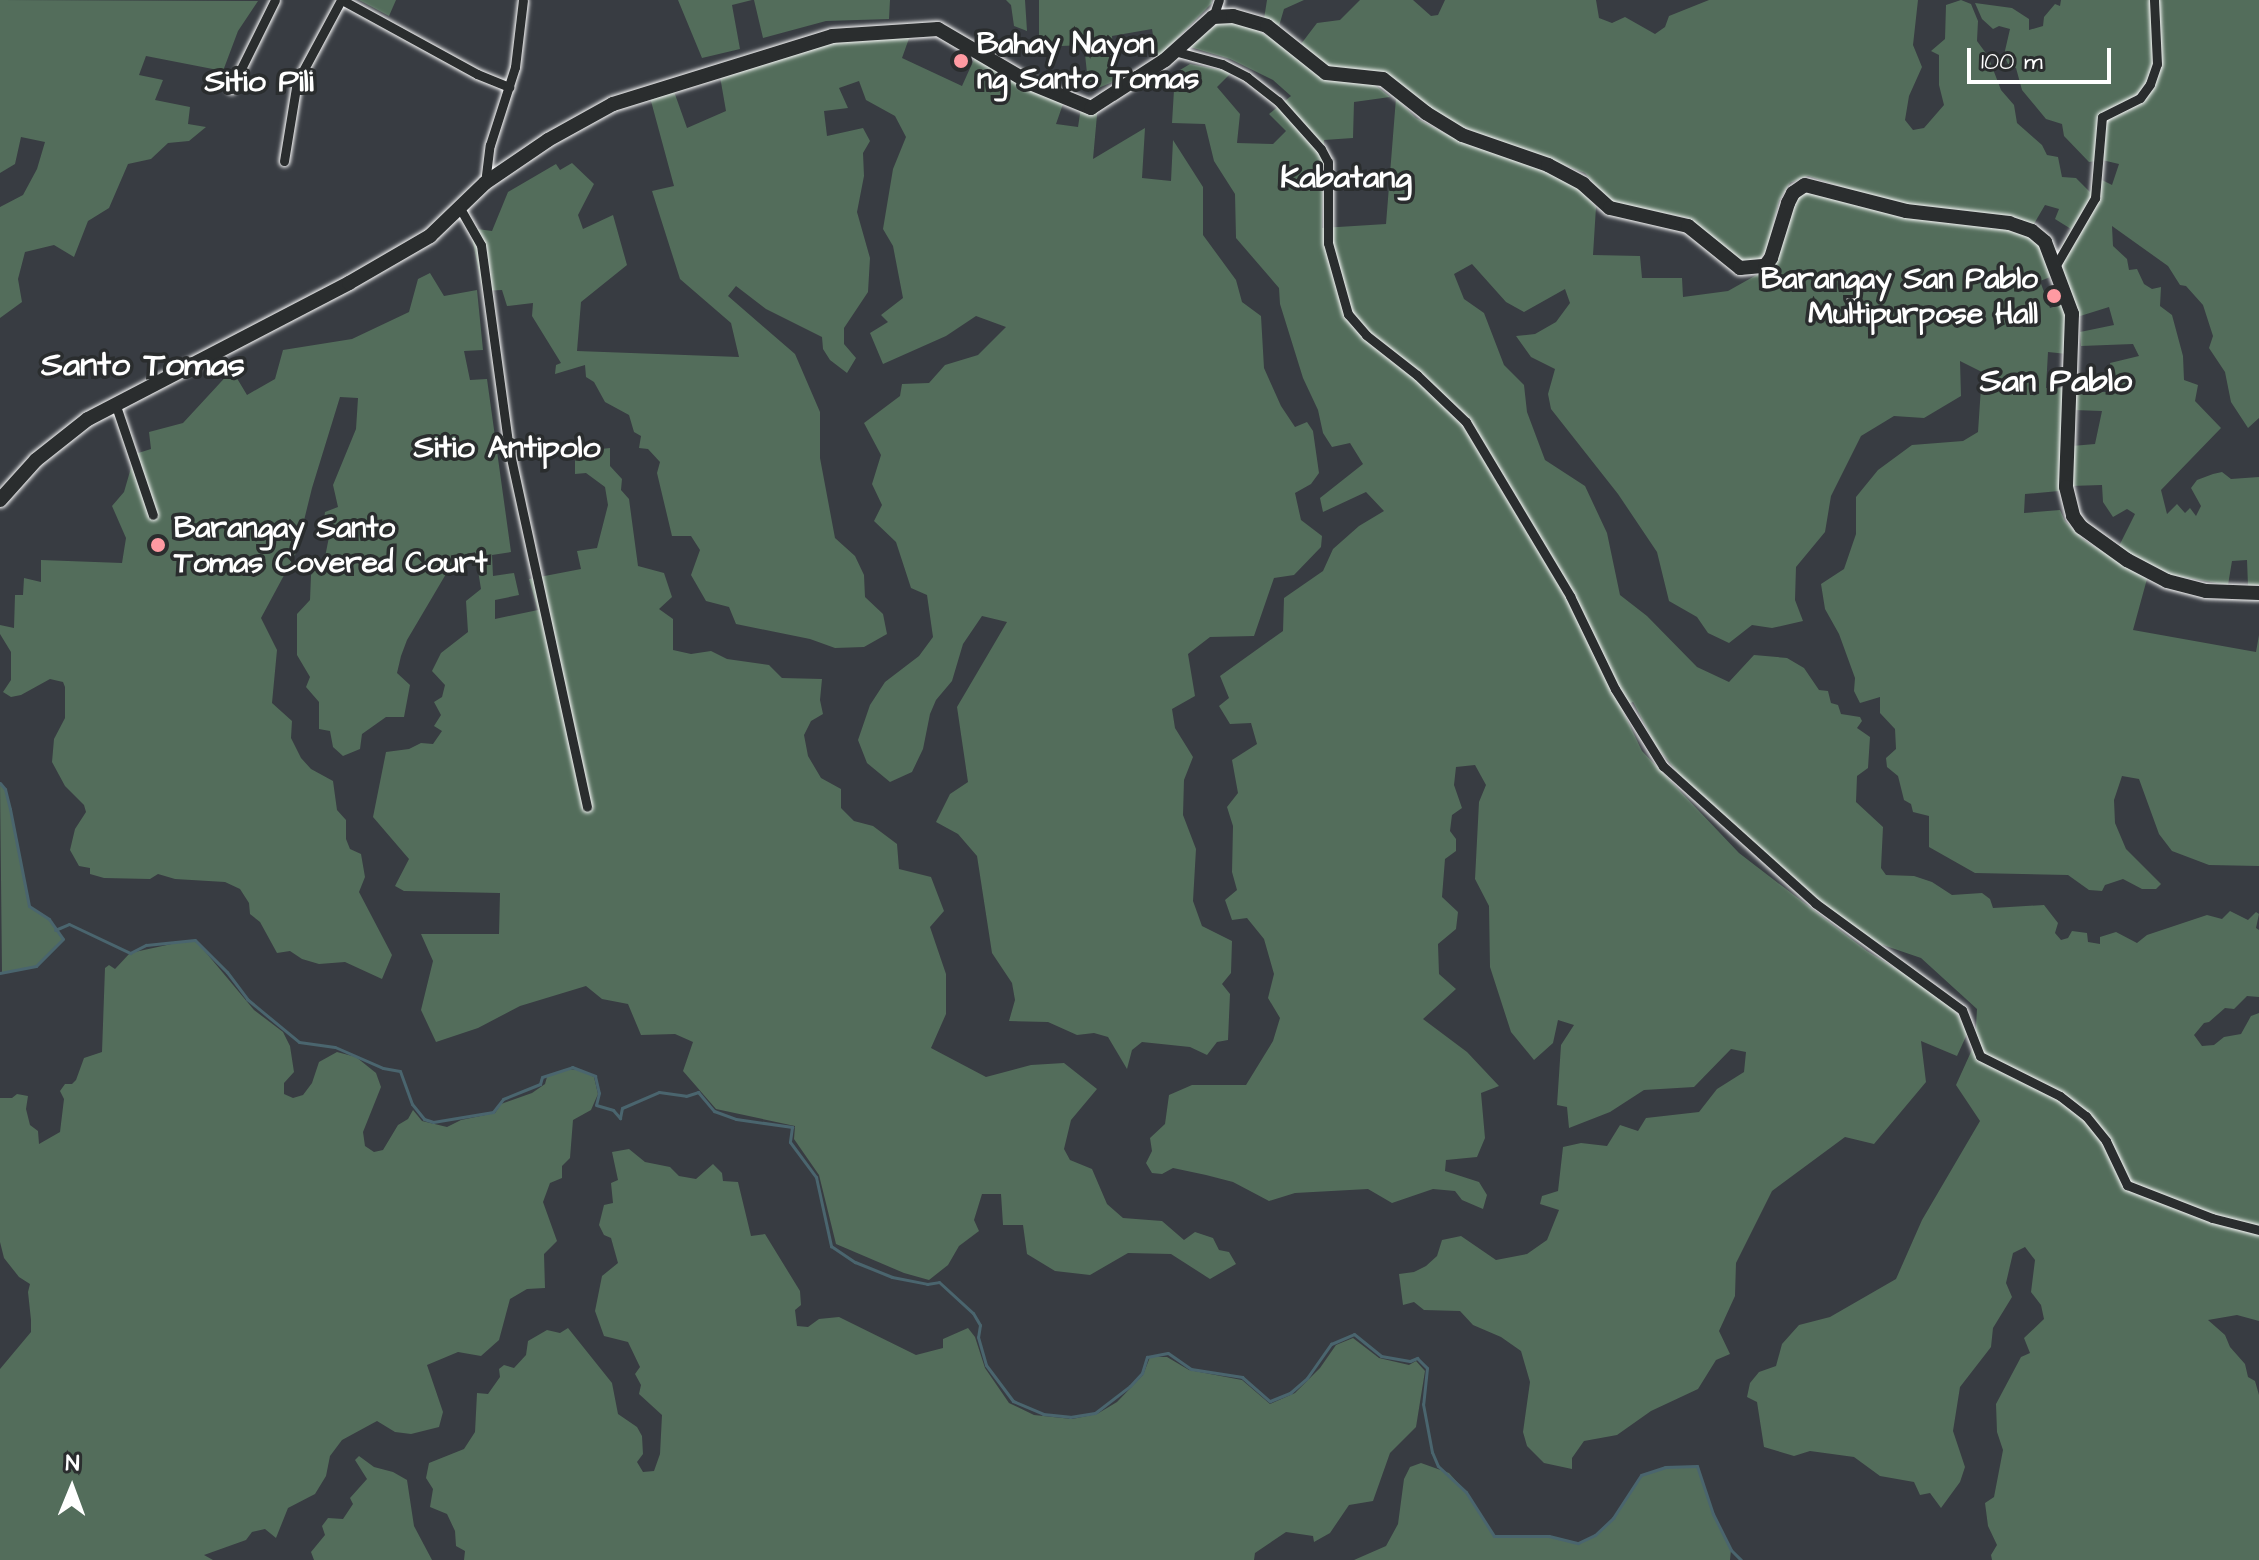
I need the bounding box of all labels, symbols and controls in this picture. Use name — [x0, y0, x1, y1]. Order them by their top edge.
place label: Bahay Nayon ng Santo Tomas — [977, 26, 1199, 96]
scale bar — [1971, 32, 2115, 82]
text: 100 m — [1981, 45, 2043, 79]
marker: Bahay Nayon ng Santo Tomas — [952, 52, 970, 70]
district label: Sitio Pili — [204, 63, 314, 101]
district label: Kabatang — [1280, 159, 1412, 197]
place label: Barangay San Pablo Multipurpose Hall — [1761, 261, 2038, 332]
marker: Barangay San Pablo Multipurpose Hall — [2045, 287, 2063, 305]
district label: Santo Tomas — [41, 346, 245, 386]
district label: San Pablo — [1980, 362, 2132, 402]
district label: Sitio Antipolo — [413, 429, 601, 467]
place label: Barangay Santo Tomas Covered Court — [174, 510, 487, 580]
marker: Barangay Santo Tomas Covered Court — [149, 536, 167, 554]
north arrow — [32, 1448, 112, 1528]
text: N — [65, 1448, 80, 1479]

